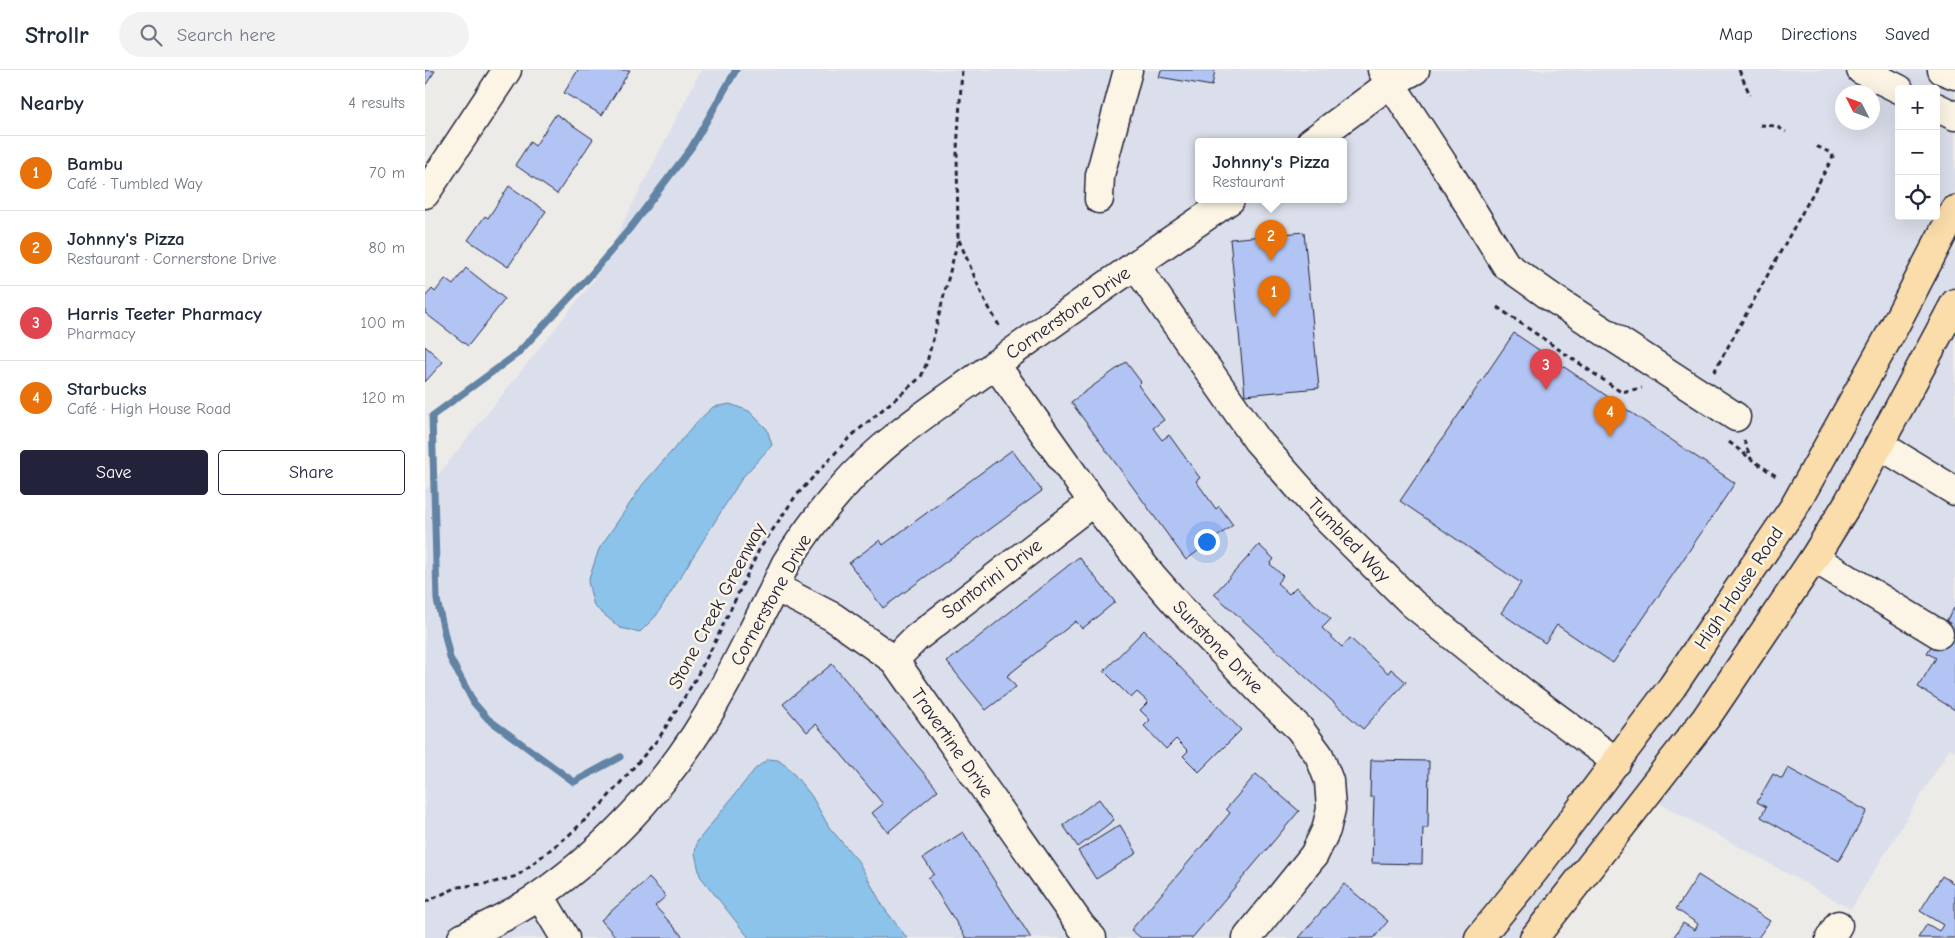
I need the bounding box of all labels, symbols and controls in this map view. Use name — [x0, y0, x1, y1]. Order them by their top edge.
search box — [119, 12, 469, 57]
text: Strollr — [25, 21, 89, 49]
icon: search — [137, 21, 165, 49]
text: Search here — [177, 24, 276, 46]
text: Map — [1719, 24, 1753, 45]
text: Directions — [1781, 24, 1857, 45]
text: Saved — [1885, 24, 1930, 45]
north arrow — [1835, 85, 1880, 130]
map controls — [1895, 85, 1940, 220]
button: + — [1895, 85, 1940, 130]
text: Nearby — [20, 91, 84, 115]
text: 4 results — [348, 94, 405, 112]
button: − — [1895, 130, 1940, 175]
popup — [1195, 138, 1347, 203]
text: Johnny's Pizza — [1212, 151, 1330, 173]
text: Bambu — [67, 153, 123, 175]
text: 1 — [33, 164, 39, 182]
text: 70 m — [369, 164, 405, 182]
text: Restaurant — [1212, 173, 1284, 191]
text: Café · Tumbled Way — [67, 175, 202, 193]
button: locate — [1895, 175, 1940, 220]
pin: 2 — [1255, 220, 1287, 261]
text: Johnny's Pizza — [67, 228, 185, 250]
text: 2 — [32, 239, 40, 257]
text: 80 m — [368, 239, 405, 257]
text: Restaurant · Cornerstone Drive — [67, 250, 277, 268]
street label: Cornerstone Drive — [1002, 262, 1134, 364]
pin: 1 — [1258, 276, 1290, 317]
text: Harris Teeter Pharmacy — [67, 303, 262, 325]
text: 3 — [32, 314, 40, 332]
text: 100 m — [361, 314, 405, 332]
text: Pharmacy — [67, 325, 136, 343]
pin: 3 — [1530, 349, 1562, 390]
text: Starbucks — [67, 378, 147, 400]
text: 4 — [32, 389, 40, 407]
text: 120 m — [362, 389, 405, 407]
pin: 4 — [1594, 396, 1626, 437]
text: Café · High House Road — [67, 400, 231, 418]
button: Save — [20, 450, 208, 495]
button: Share — [218, 450, 405, 495]
street label: Tumbled Way — [1303, 493, 1395, 587]
street label: Stone Creek Greenway — [664, 519, 770, 693]
street label: High House Road — [1690, 523, 1788, 653]
your location — [1194, 529, 1220, 555]
street label: Cornerstone Drive — [726, 530, 816, 670]
street label: Santorini Drive — [938, 534, 1046, 624]
street label: Sunstone Drive — [1168, 596, 1268, 698]
street label: Travertine Drive — [906, 684, 998, 802]

